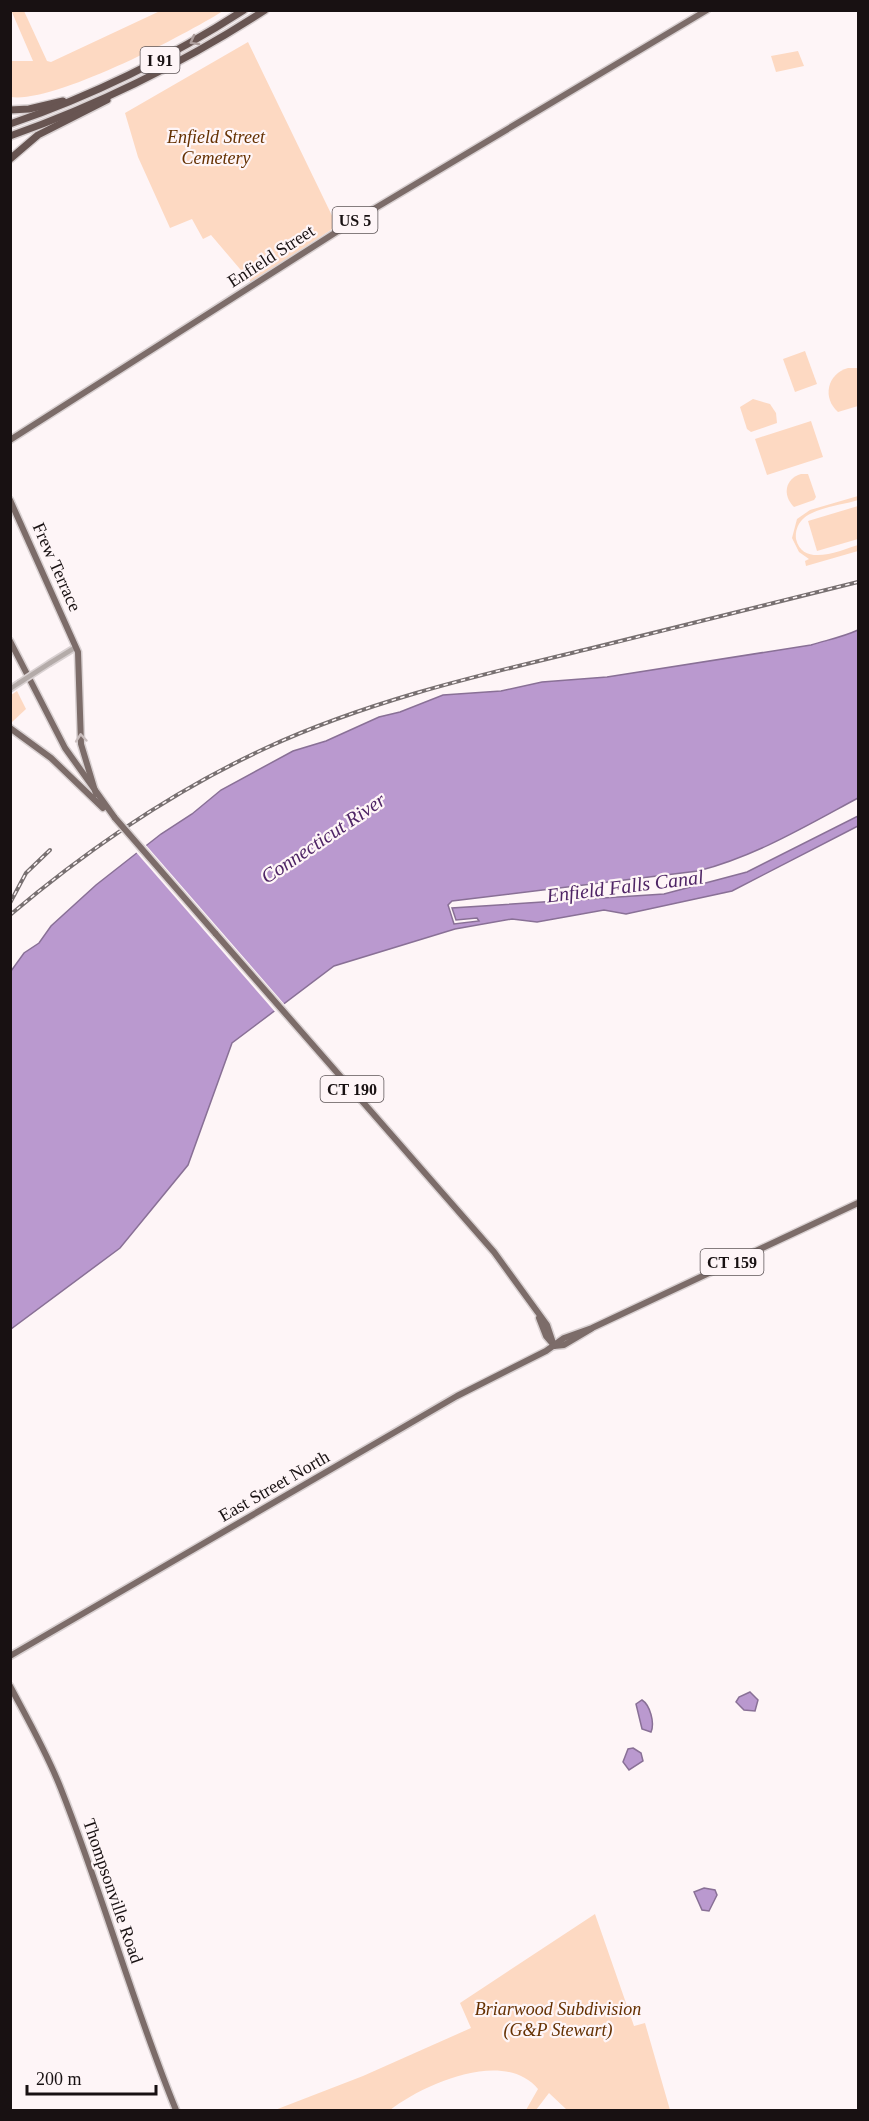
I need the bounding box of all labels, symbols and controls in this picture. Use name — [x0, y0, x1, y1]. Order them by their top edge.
one-way arrow — [190, 34, 200, 45]
road number: I 91 — [140, 47, 180, 73]
park label: Enfield Street Cemetery — [166, 127, 266, 168]
road number: US 5 — [332, 207, 378, 233]
street label: Enfield Street — [224, 221, 318, 291]
street label: Frew Terrace — [29, 520, 85, 614]
one-way arrow — [75, 733, 88, 742]
water label: Connecticut River — [257, 788, 389, 888]
water label: Enfield Falls Canal — [544, 865, 705, 908]
road number: CT 190 — [320, 1076, 384, 1102]
road number: CT 159 — [700, 1249, 764, 1275]
street label: East Street North — [215, 1446, 333, 1526]
street label: Thompsonville Road — [79, 1816, 147, 1966]
park label: Briarwood Subdivision (G&P Stewart) — [475, 1999, 641, 2041]
scale bar — [27, 2058, 156, 2096]
text: 200 m — [36, 2069, 82, 2089]

